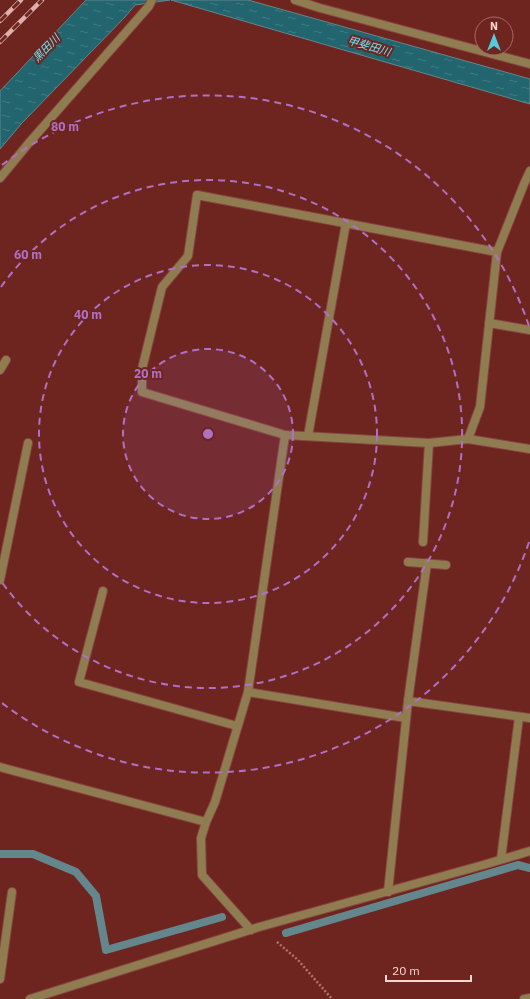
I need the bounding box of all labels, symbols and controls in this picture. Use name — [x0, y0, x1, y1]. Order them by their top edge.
north arrow — [474, 16, 514, 56]
text: N — [490, 19, 498, 33]
water label: 黒田川 — [30, 31, 63, 65]
water label: 甲斐田川 — [346, 33, 393, 59]
text: 80 m — [51, 119, 79, 134]
text: 60 m — [14, 247, 42, 262]
text: 40 m — [74, 307, 102, 322]
text: 20 m — [134, 366, 162, 381]
centre of rings — [201, 427, 215, 441]
scale bar — [386, 957, 471, 983]
text: 20 m — [392, 963, 420, 978]

